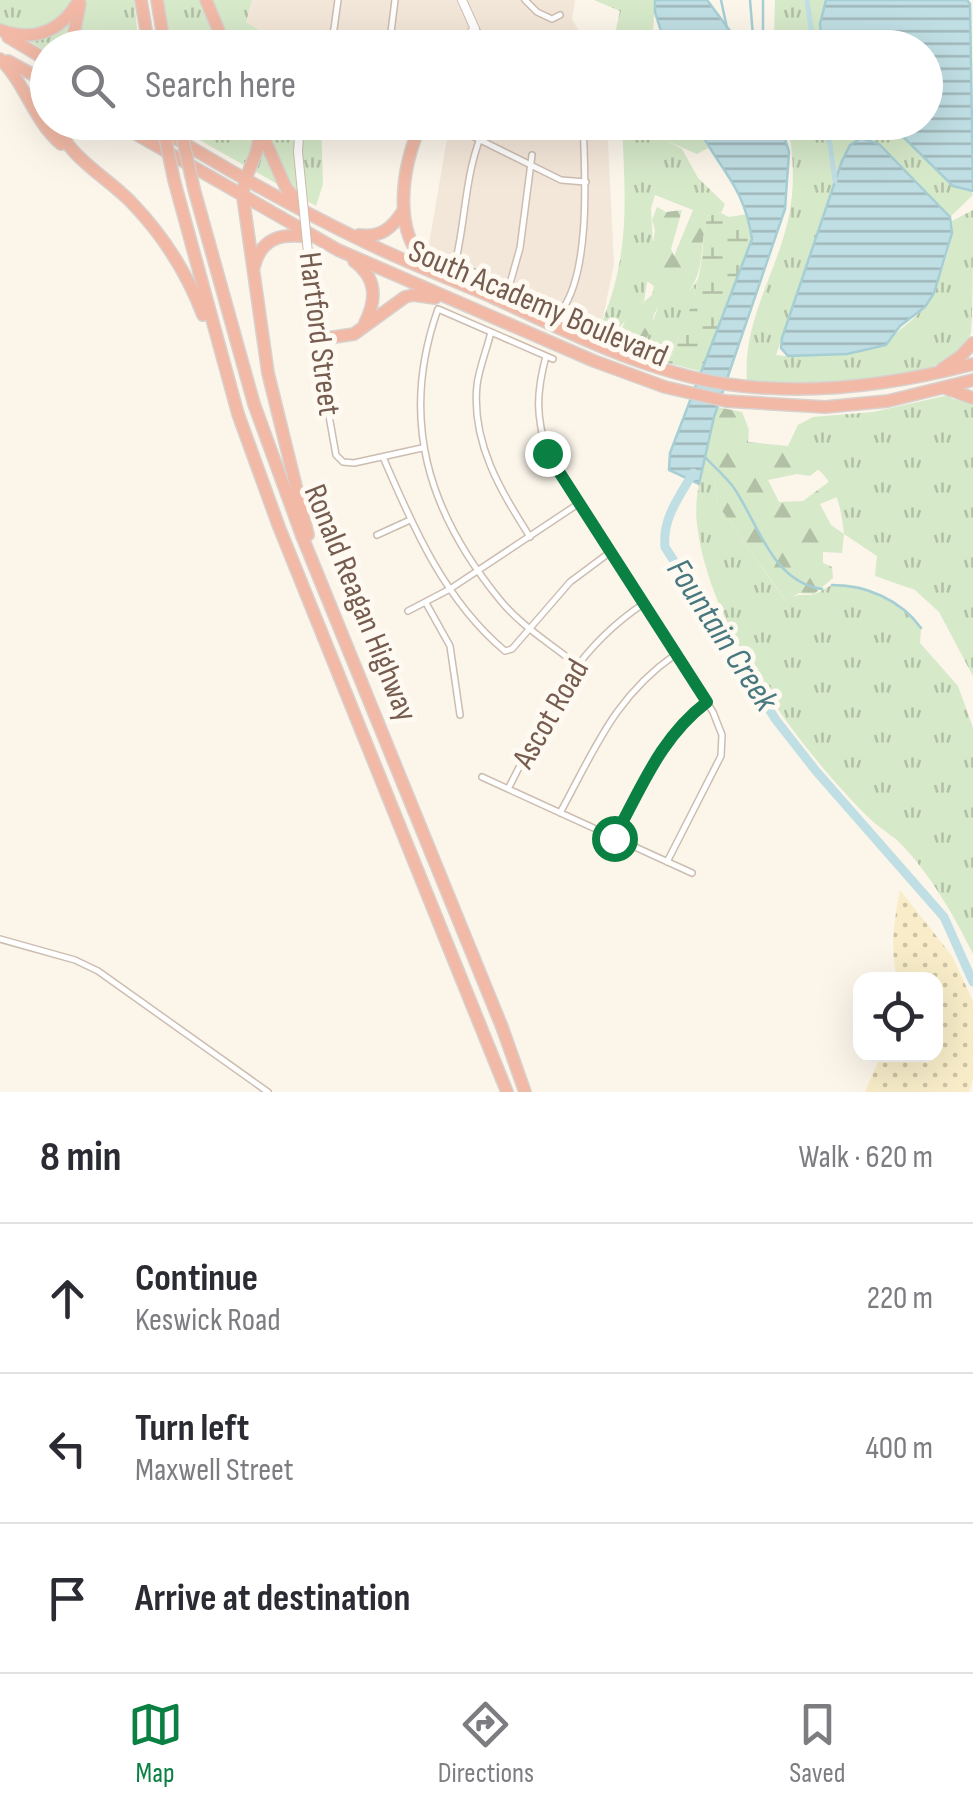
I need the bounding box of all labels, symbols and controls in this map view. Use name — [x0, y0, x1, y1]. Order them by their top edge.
search box — [30, 30, 943, 140]
icon: search — [65, 58, 120, 113]
text: Search here — [145, 63, 296, 108]
street label: South Academy Boulevard — [403, 232, 673, 376]
street label: Hartford Street — [290, 250, 348, 418]
route end — [525, 431, 571, 477]
street label: Ronald Reagan Highway — [295, 479, 425, 727]
water label: Fountain Creek — [657, 551, 788, 720]
street label: Ascot Road — [504, 653, 598, 776]
route start — [592, 816, 638, 862]
map controls — [853, 972, 943, 1062]
button: locate — [853, 972, 943, 1062]
text: 8 min — [40, 1132, 121, 1183]
text: Walk · 620 m — [799, 1138, 933, 1177]
text: Continue — [135, 1256, 258, 1301]
icon: ahead — [40, 1271, 95, 1326]
text: 220 m — [867, 1279, 933, 1318]
text: Keswick Road — [135, 1301, 281, 1340]
text: Turn left — [135, 1406, 249, 1451]
icon: left — [40, 1421, 95, 1476]
text: 400 m — [865, 1429, 933, 1468]
text: Maxwell Street — [135, 1451, 294, 1490]
icon: arrive — [40, 1571, 95, 1626]
text: Arrive at destination — [135, 1576, 410, 1621]
tab: Map — [128, 1697, 183, 1790]
tab: Directions — [438, 1697, 534, 1790]
tab: Saved — [789, 1697, 845, 1790]

